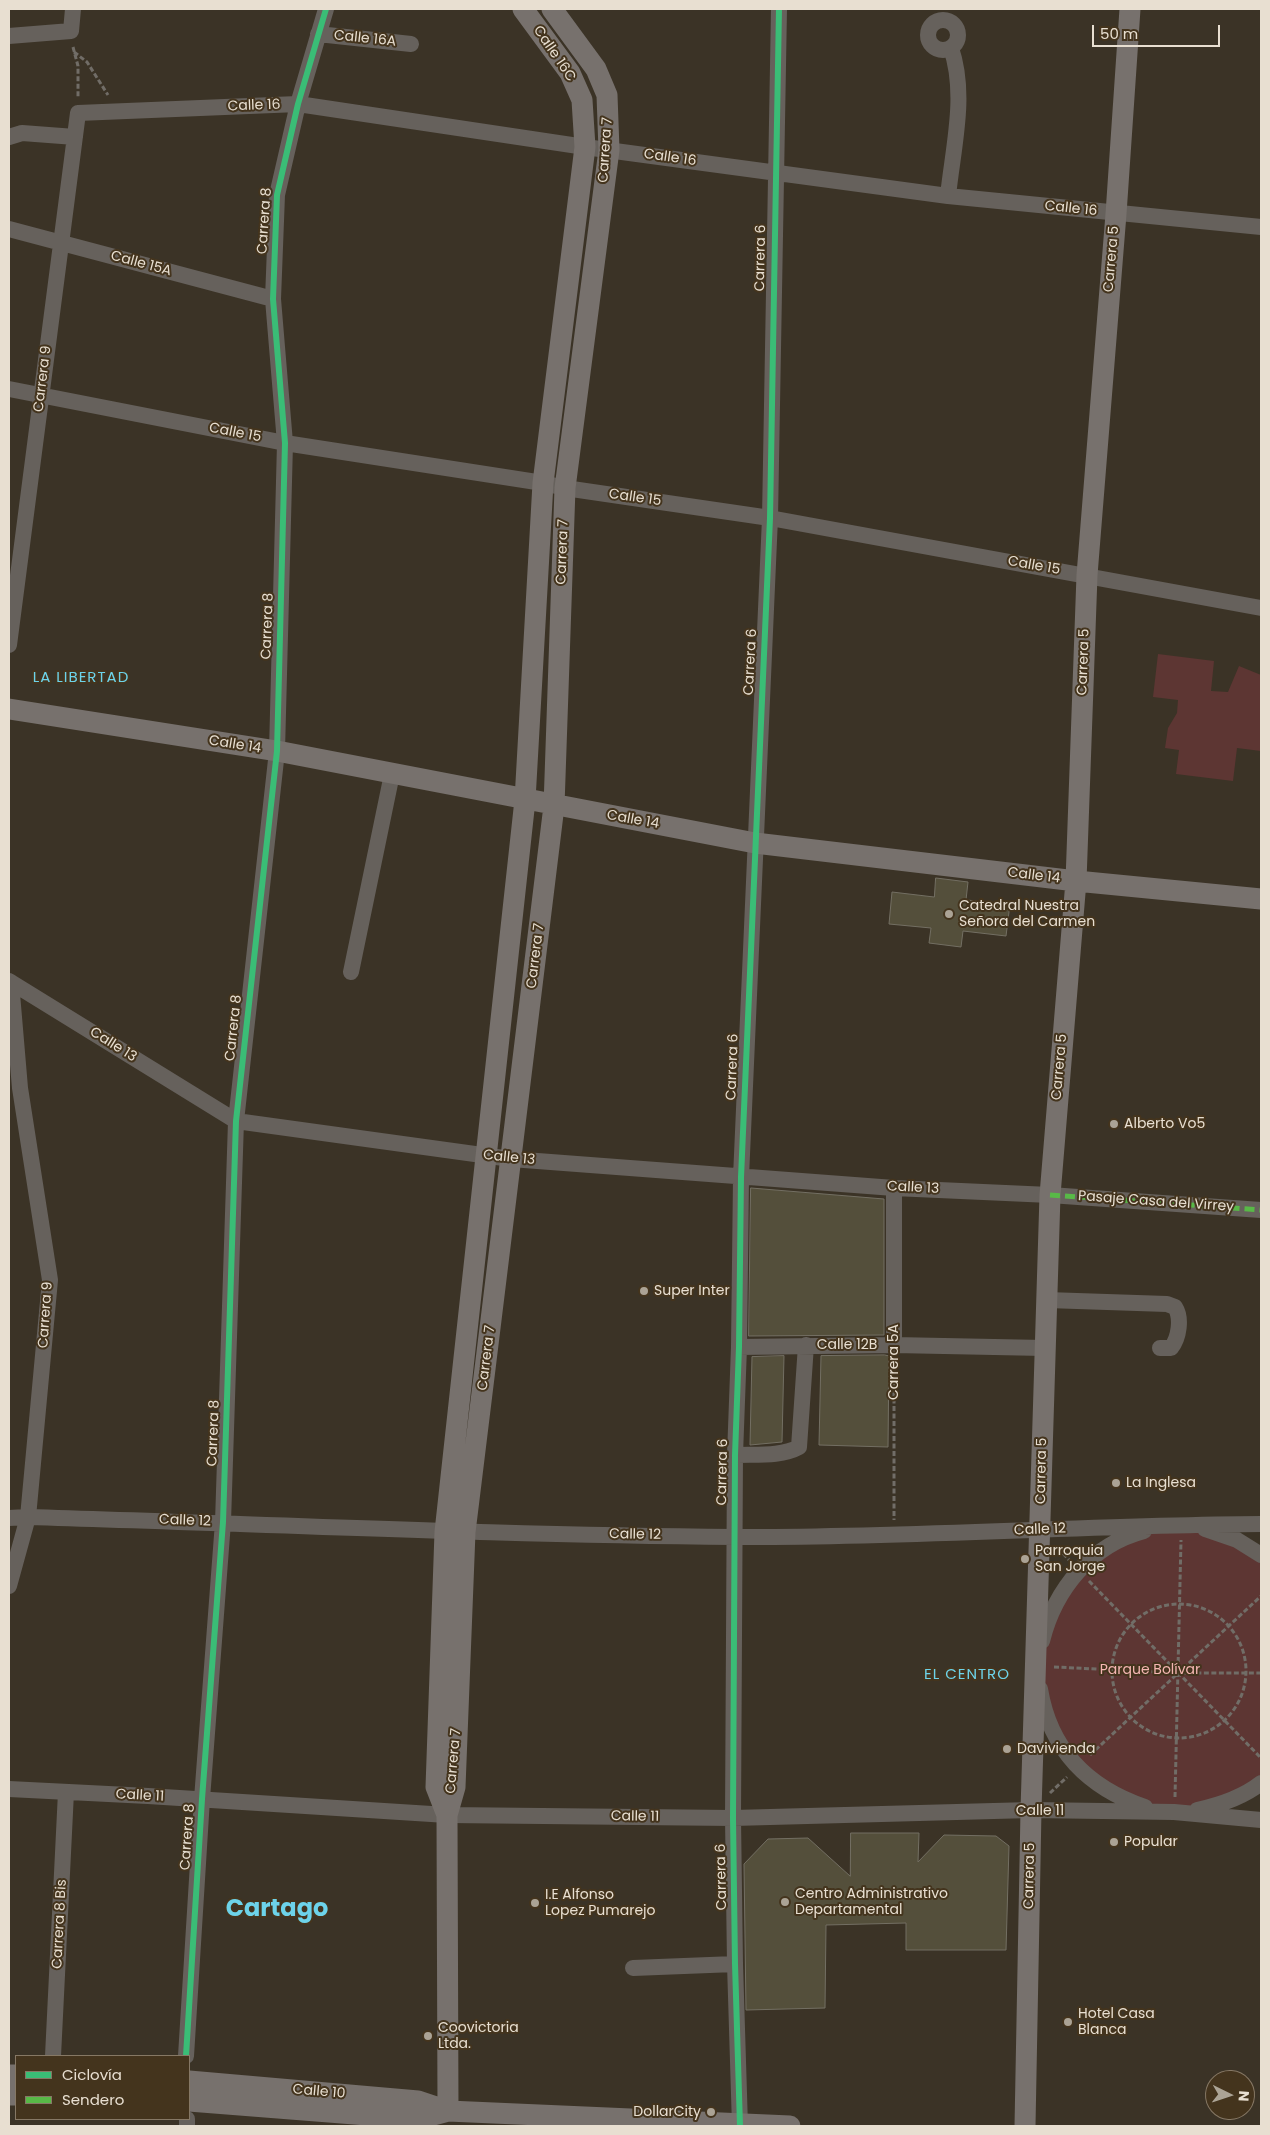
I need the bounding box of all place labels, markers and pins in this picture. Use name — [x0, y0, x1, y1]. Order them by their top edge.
place label: Catedral Nuestra Señora del Carmen — [959, 898, 1095, 930]
marker: Catedral Nuestra Señora del Carmen — [943, 908, 955, 920]
place label: Alberto Vo5 — [1124, 1116, 1205, 1132]
marker: Alberto Vo5 — [1108, 1118, 1120, 1130]
place label: Super Inter — [654, 1283, 730, 1299]
marker: Super Inter — [638, 1285, 650, 1297]
place label: La Inglesa — [1126, 1475, 1196, 1491]
marker: La Inglesa — [1110, 1477, 1122, 1489]
place label: Parroquia San Jorge — [1035, 1543, 1105, 1575]
marker: Parroquia San Jorge — [1019, 1553, 1031, 1565]
place label: Davivienda — [1017, 1741, 1096, 1757]
marker: Davivienda — [1001, 1743, 1013, 1755]
place label: Popular — [1124, 1834, 1178, 1850]
marker: Popular — [1108, 1836, 1120, 1848]
place label: Centro Administrativo Departamental — [795, 1886, 948, 1918]
place label: I.E Alfonso Lopez Pumarejo — [545, 1887, 656, 1920]
marker: Centro Administrativo Departamental — [779, 1896, 791, 1908]
marker: I.E Alfonso Lopez Pumarejo — [529, 1897, 541, 1909]
place label: Hotel Casa Blanca — [1078, 2006, 1155, 2038]
marker: Hotel Casa Blanca — [1062, 2016, 1074, 2028]
place label: Coovictoria Ltda. — [438, 2020, 519, 2052]
marker: Coovictoria Ltda. — [422, 2030, 434, 2042]
place label: DollarCity — [633, 2104, 701, 2120]
marker: DollarCity — [705, 2106, 717, 2118]

